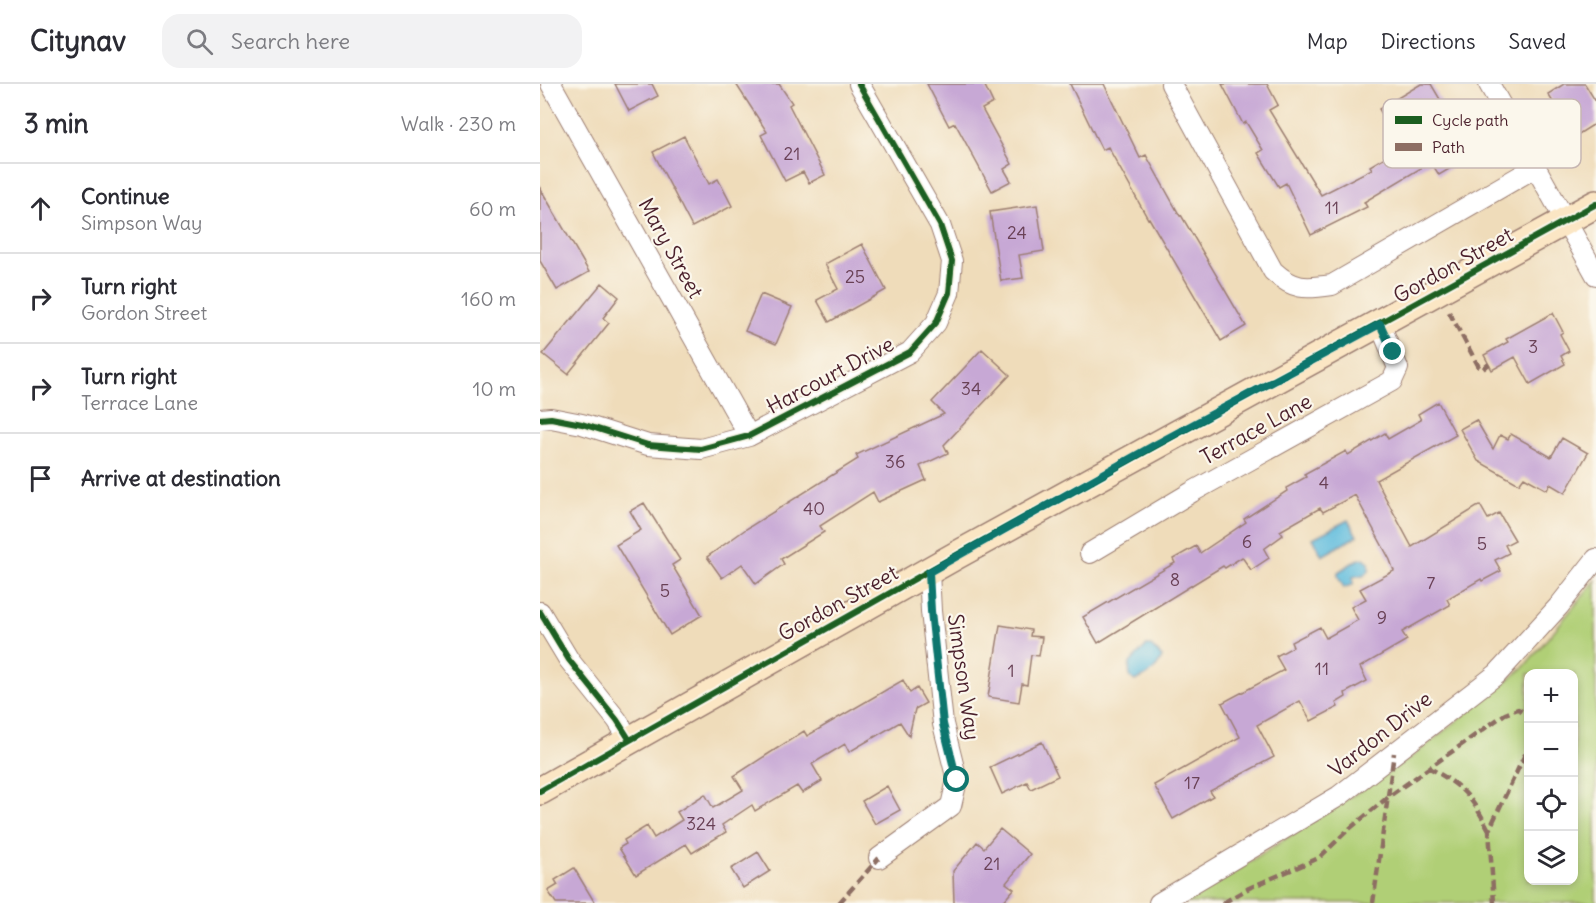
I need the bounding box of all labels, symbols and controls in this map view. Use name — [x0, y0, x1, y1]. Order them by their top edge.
search box — [162, 14, 582, 68]
text: Citynav — [30, 23, 126, 59]
icon: search — [183, 25, 216, 58]
text: Search here — [231, 27, 350, 55]
text: Map — [1307, 28, 1348, 55]
text: Directions — [1381, 28, 1475, 55]
text: Saved — [1508, 28, 1566, 55]
legend — [1383, 99, 1581, 168]
text: 3 min — [24, 107, 89, 140]
text: Cycle path — [1432, 110, 1508, 130]
text: Walk · 230 m — [401, 111, 516, 136]
text: Path — [1432, 137, 1465, 157]
house number: 21 — [783, 142, 801, 165]
text: Continue — [81, 182, 170, 210]
icon: ahead — [24, 192, 57, 225]
street label: Mary Street — [632, 193, 710, 303]
text: 60 m — [469, 196, 516, 221]
house number: 11 — [1325, 196, 1339, 219]
text: Simpson Way — [81, 210, 202, 235]
house number: 24 — [1007, 221, 1027, 244]
street label: Gordon Street — [1388, 221, 1518, 309]
house number: 25 — [845, 265, 865, 288]
text: Turn right — [81, 272, 177, 300]
icon: right — [24, 282, 57, 315]
text: 160 m — [461, 286, 516, 311]
text: Gordon Street — [81, 300, 207, 325]
street label: Harcourt Drive — [762, 330, 898, 420]
house number: 3 — [1528, 335, 1538, 358]
route end — [1379, 338, 1405, 364]
text: Turn right — [81, 362, 177, 390]
icon: right — [24, 372, 57, 405]
text: 10 m — [473, 376, 516, 401]
house number: 34 — [961, 377, 981, 400]
street label: Terrace Lane — [1196, 387, 1316, 471]
text: Terrace Lane — [81, 390, 198, 415]
house number: 36 — [885, 450, 905, 473]
icon: arrive — [24, 462, 57, 495]
text: Arrive at destination — [81, 464, 281, 492]
house number: 4 — [1319, 471, 1329, 494]
house number: 40 — [803, 497, 825, 520]
house number: 6 — [1242, 530, 1252, 553]
house number: 5 — [1477, 532, 1487, 555]
street label: Gordon Street — [773, 559, 903, 647]
house number: 8 — [1170, 568, 1180, 591]
house number: 7 — [1427, 571, 1436, 594]
house number: 5 — [660, 579, 670, 602]
house number: 9 — [1377, 606, 1387, 629]
street label: Simpson Way — [942, 612, 986, 742]
house number: 11 — [1315, 657, 1329, 680]
house number: 1 — [1007, 659, 1015, 682]
map controls — [1524, 669, 1578, 885]
button: + — [1524, 669, 1578, 723]
street label: Vardon Drive — [1323, 685, 1437, 783]
button: − — [1524, 723, 1578, 777]
route start — [943, 766, 969, 792]
house number: 17 — [1184, 771, 1200, 794]
button: locate — [1524, 777, 1578, 831]
house number: 324 — [686, 812, 716, 835]
button: layers — [1524, 831, 1578, 885]
house number: 21 — [983, 852, 1001, 875]

